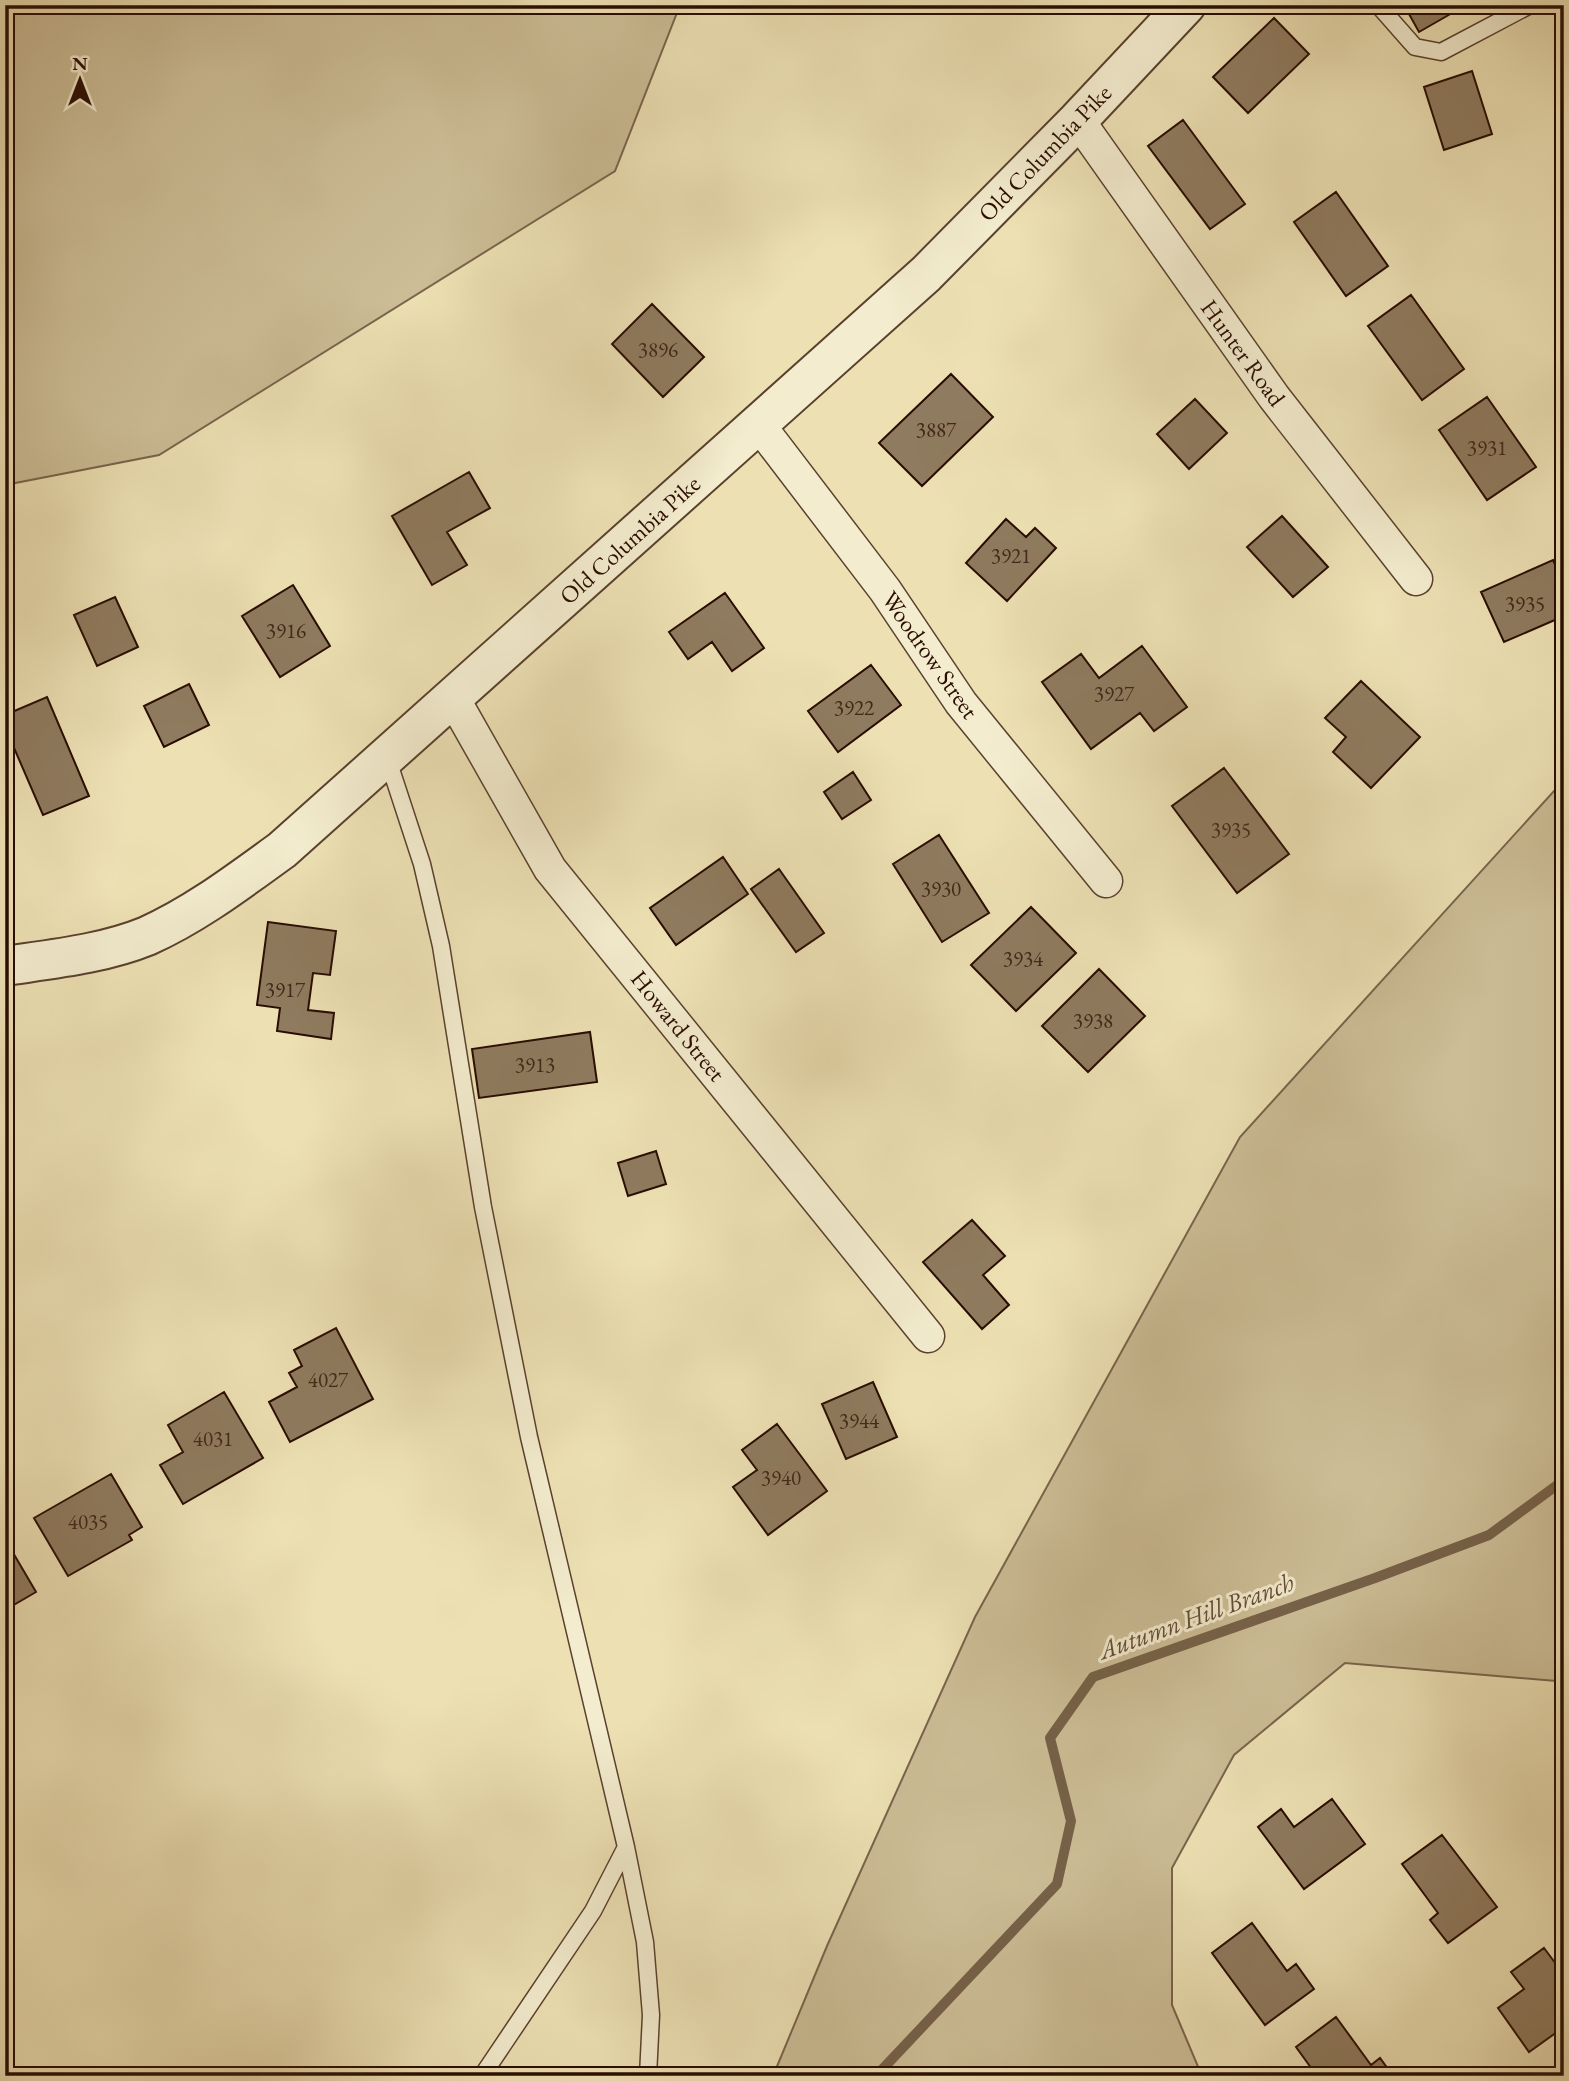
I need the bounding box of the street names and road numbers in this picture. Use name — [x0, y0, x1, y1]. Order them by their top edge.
street label: Old Columbia Pike — [971, 77, 1118, 228]
street label: Hunter Road — [1194, 293, 1293, 413]
street label: Old Columbia Pike — [553, 468, 707, 611]
street label: Woodrow Street — [875, 585, 986, 725]
street label: Howard Street — [624, 964, 733, 1088]

